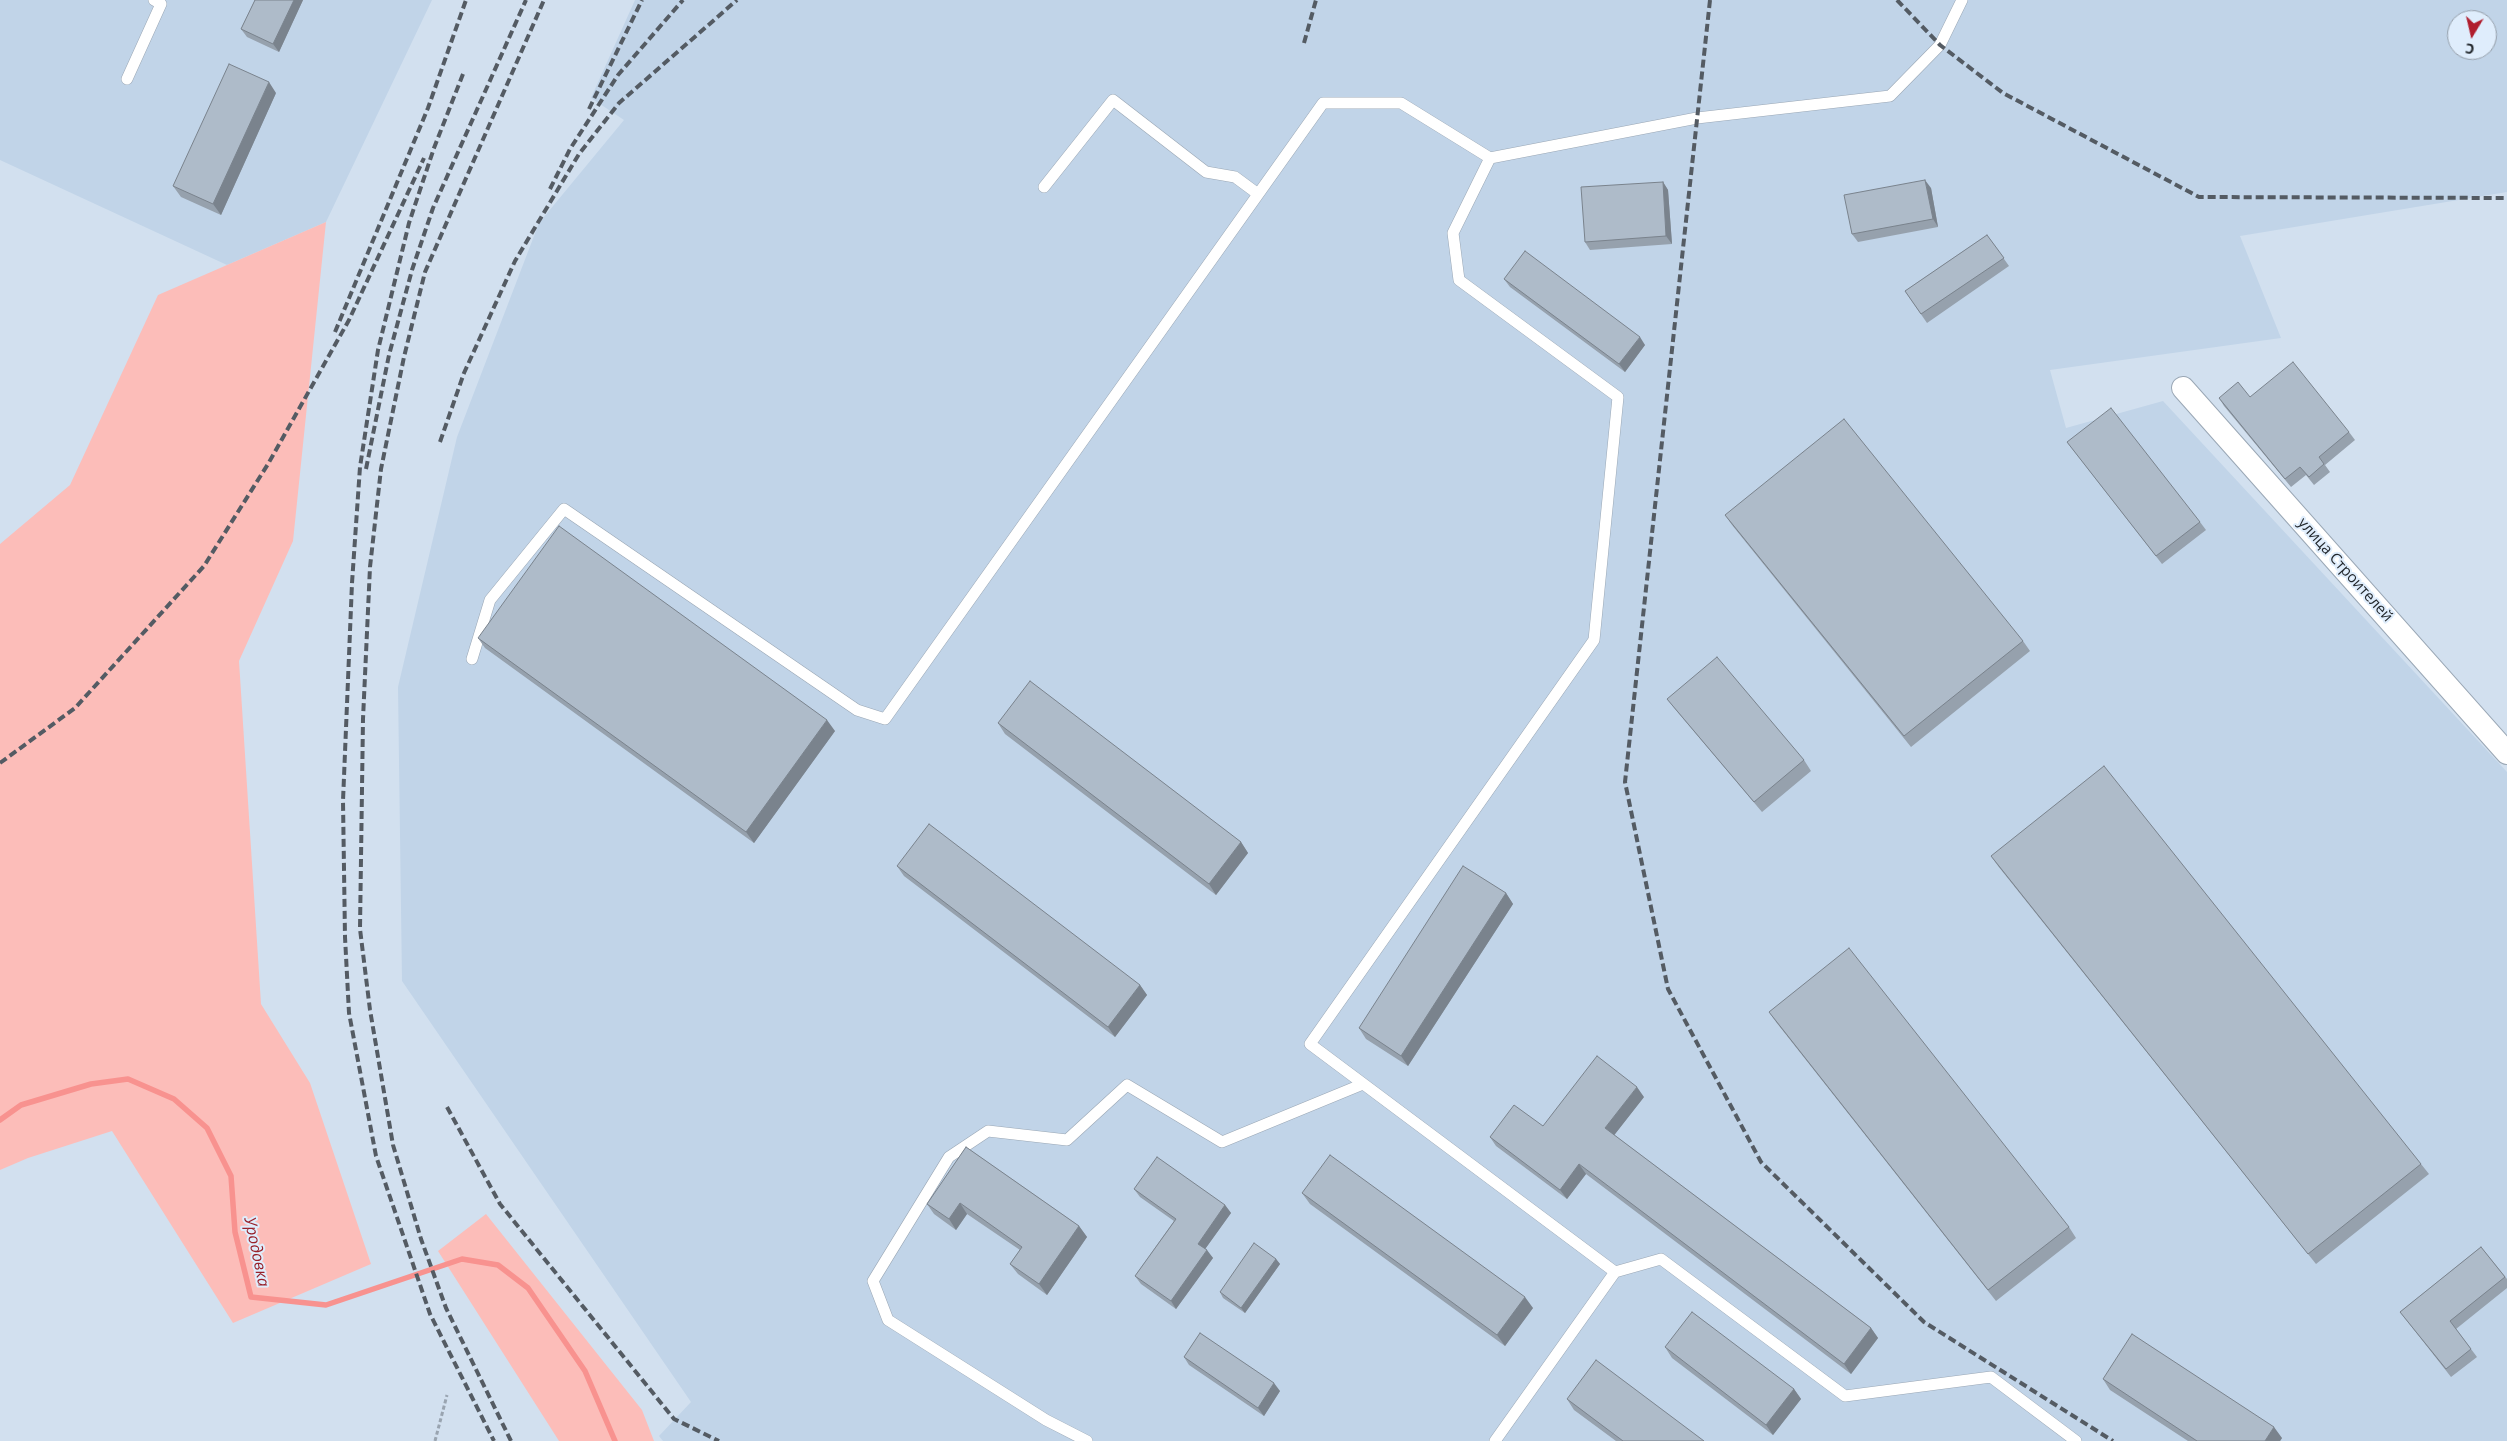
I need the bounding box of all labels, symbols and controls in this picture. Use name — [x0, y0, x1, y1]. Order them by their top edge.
north arrow — [2447, 10, 2497, 60]
text: С — [2464, 39, 2476, 59]
street label: улица Строителей — [2294, 514, 2396, 626]
water label: Уродовка — [239, 1215, 273, 1289]

